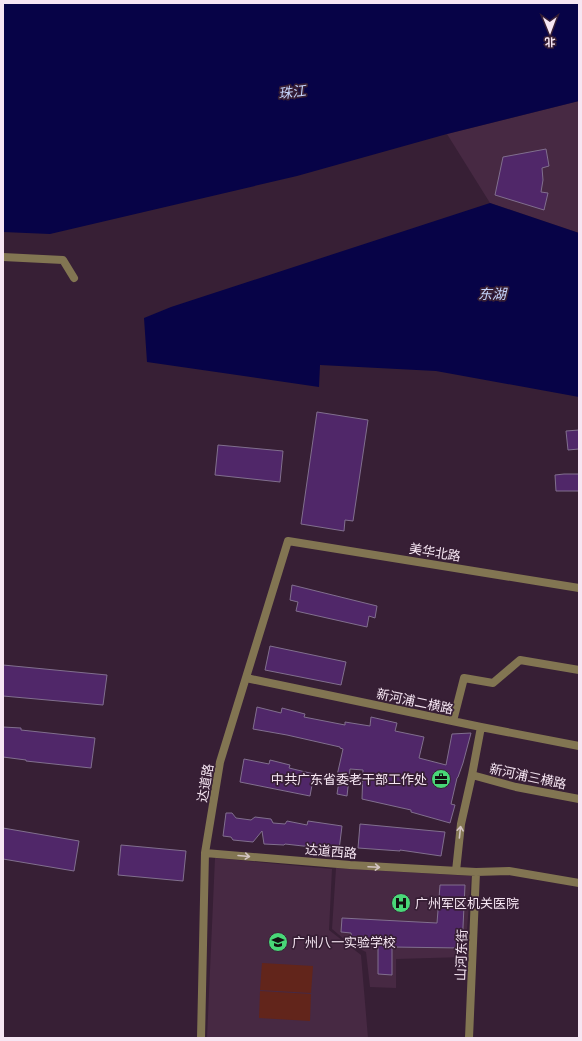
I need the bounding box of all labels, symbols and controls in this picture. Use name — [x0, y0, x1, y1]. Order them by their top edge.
north arrow — [530, 12, 570, 52]
text: 北 — [545, 35, 556, 50]
water label: 珠江 — [277, 80, 309, 103]
water label: 东湖 — [478, 284, 508, 303]
street label: 美华北路 — [408, 539, 462, 565]
street label: 新河浦二横路 — [375, 684, 455, 718]
street label: 新河浦三横路 — [488, 759, 568, 793]
street label: 达道路 — [193, 762, 217, 804]
office icon: 中共广东省委老干部工作处 — [430, 768, 452, 790]
place label: 中共广东省委老干部工作处 — [271, 770, 427, 788]
one-way arrow — [456, 826, 464, 839]
street label: 达道西路 — [304, 840, 358, 862]
one-way arrow — [237, 852, 250, 860]
one-way arrow — [367, 863, 380, 870]
hospital icon: 广州军区机关医院 — [390, 892, 412, 914]
place label: 广州军区机关医院 — [415, 894, 519, 912]
street label: 山河东街 — [451, 929, 471, 981]
school or university icon: 广州八一实验学校 — [267, 931, 289, 953]
place label: 广州八一实验学校 — [292, 933, 396, 951]

